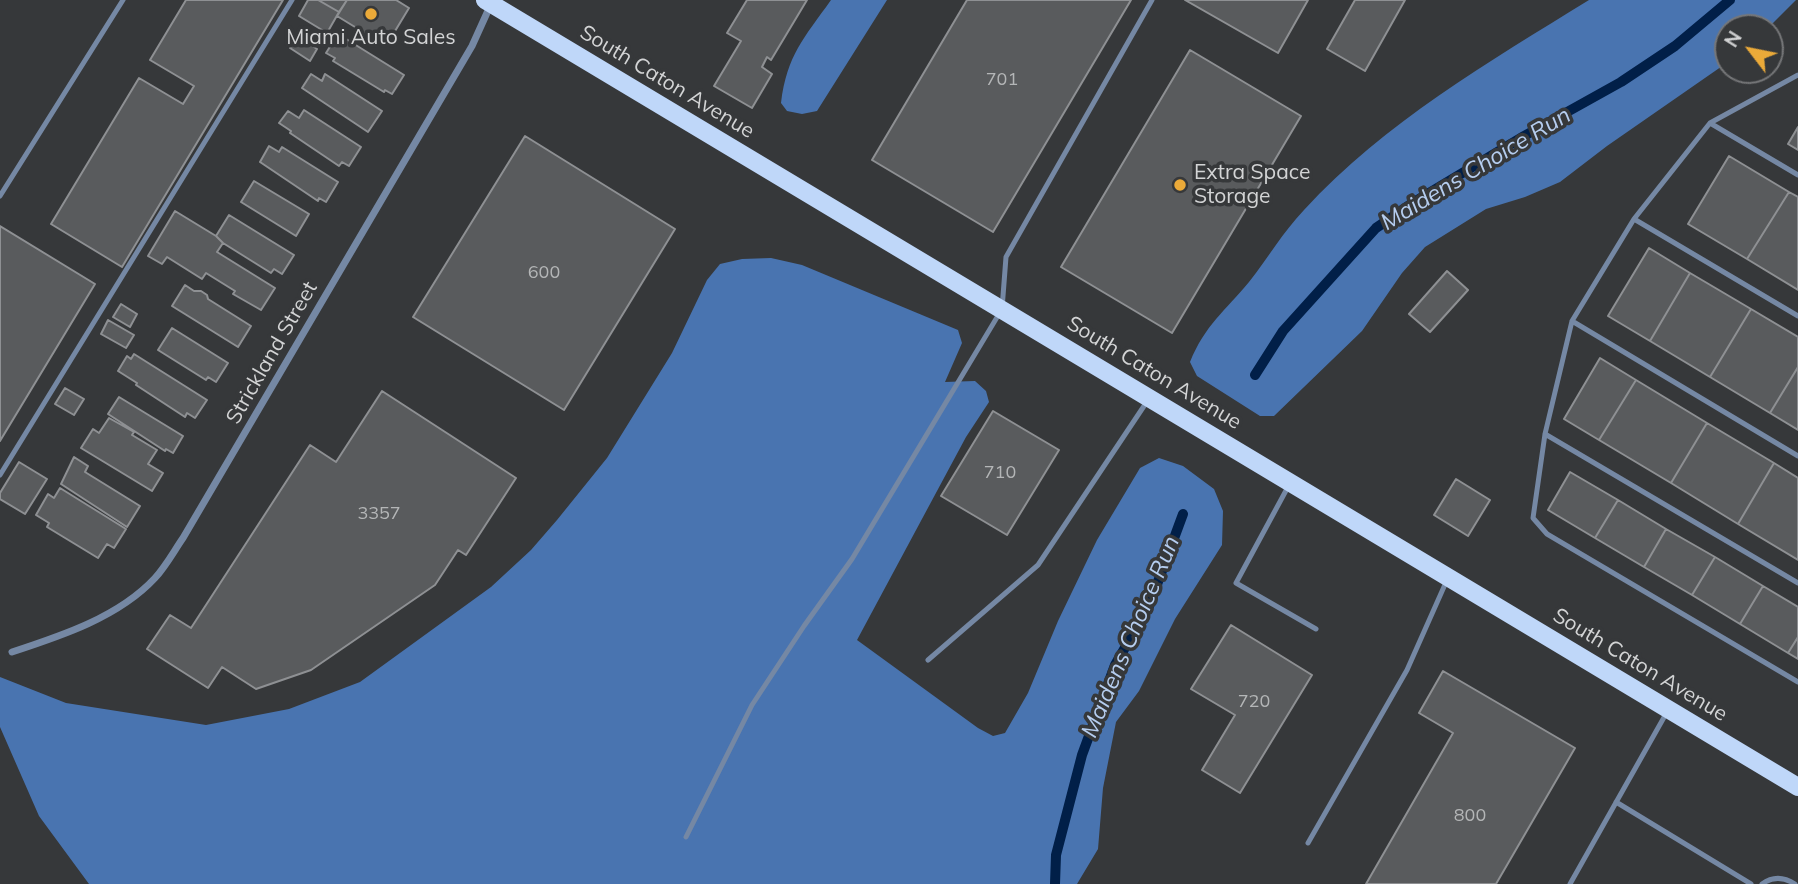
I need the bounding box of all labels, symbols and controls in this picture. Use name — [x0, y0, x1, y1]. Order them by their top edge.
marker: Miami Auto Sales — [363, 6, 379, 22]
north arrow — [1714, 14, 1784, 84]
street label: South Caton Avenue — [575, 20, 759, 144]
place label: Miami Auto Sales — [286, 25, 456, 51]
text: N — [1719, 26, 1747, 51]
house number: 701 — [986, 69, 1018, 91]
water label: Maidens Choice Run — [1376, 101, 1576, 237]
place label: Extra Space Storage — [1194, 160, 1310, 210]
marker: Extra Space Storage — [1172, 177, 1188, 193]
house number: 600 — [528, 262, 560, 284]
street label: Strickland Street — [221, 277, 323, 429]
street label: South Caton Avenue — [1062, 311, 1246, 435]
house number: 710 — [984, 462, 1016, 484]
house number: 3357 — [357, 503, 401, 525]
water label: Maidens Choice Run — [1076, 532, 1186, 742]
street label: South Caton Avenue — [1548, 603, 1732, 727]
house number: 720 — [1238, 691, 1270, 713]
house number: 800 — [1454, 805, 1486, 827]

